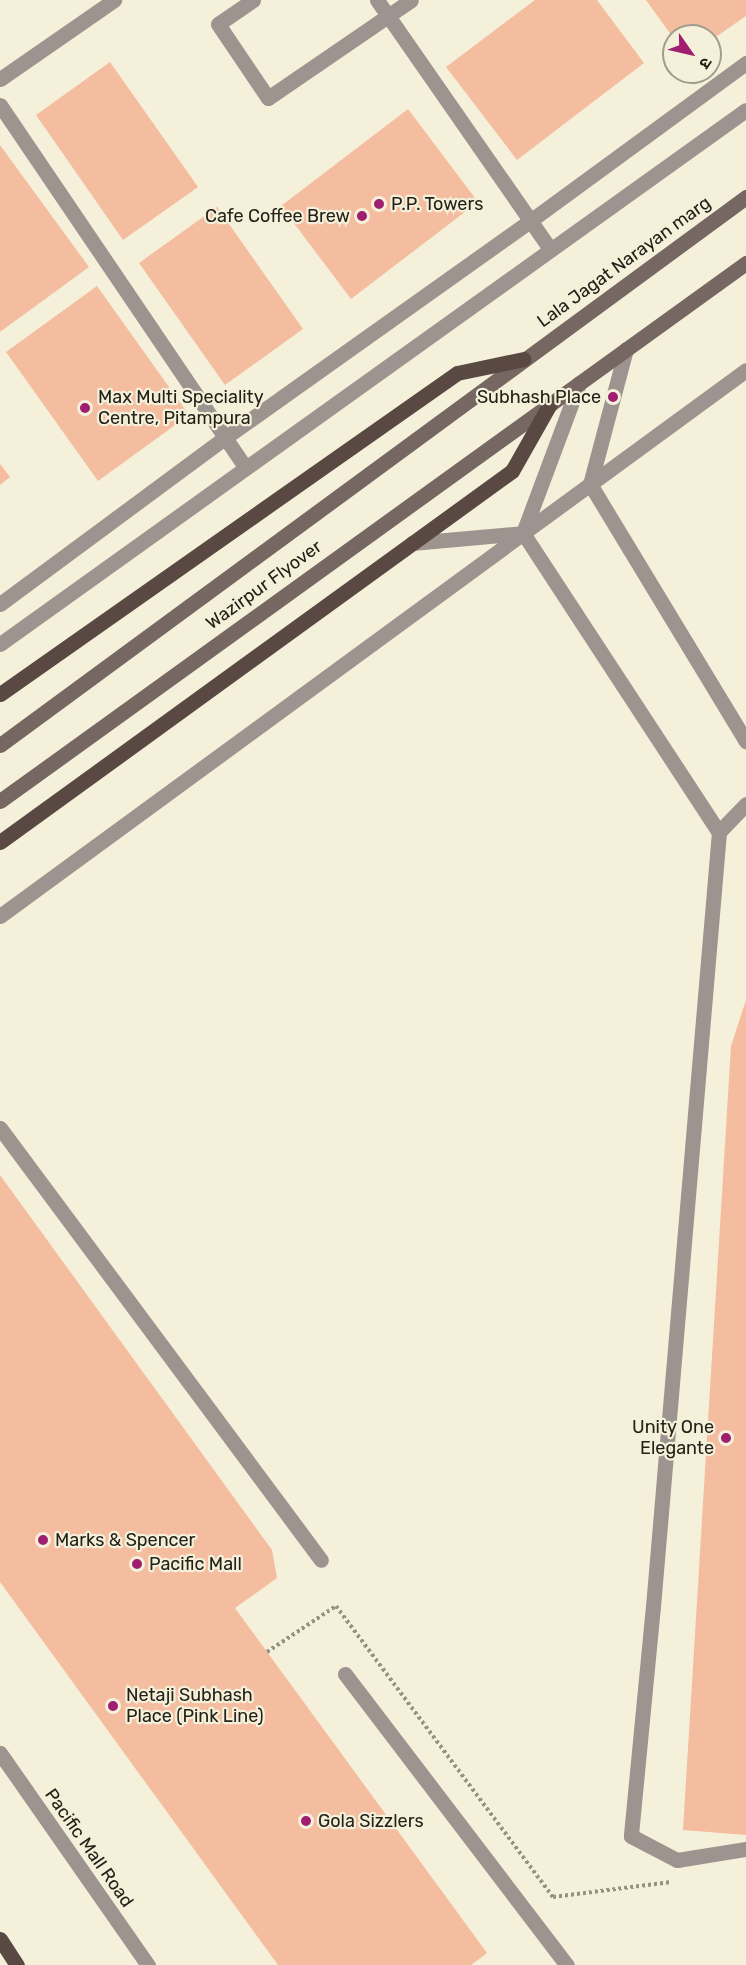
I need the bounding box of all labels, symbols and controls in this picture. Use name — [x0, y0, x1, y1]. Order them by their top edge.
north arrow — [662, 24, 722, 84]
text: उ — [695, 54, 716, 72]
street label: Lala Jagat Narayan marg — [533, 192, 715, 332]
place label: P.P. Towers — [391, 193, 484, 215]
marker: P.P. Towers — [372, 197, 386, 211]
place label: Cafe Coffee Brew — [205, 205, 350, 227]
marker: Cafe Coffee Brew — [355, 209, 369, 223]
place label: Subhash Place — [477, 386, 601, 408]
place label: Max Multi Speciality Centre, Pitampura — [98, 387, 264, 430]
marker: Subhash Place — [606, 390, 620, 404]
marker: Max Multi Speciality Centre, Pitampura — [76, 399, 94, 417]
street label: Wazirpur Flyover — [202, 536, 326, 634]
place label: Unity One Elegante — [632, 1417, 714, 1460]
marker: Unity One Elegante — [719, 1431, 733, 1445]
place label: Marks & Spencer — [55, 1529, 195, 1551]
marker: Marks & Spencer — [36, 1533, 50, 1547]
place label: Pacific Mall — [149, 1553, 242, 1575]
marker: Pacific Mall — [130, 1557, 144, 1571]
place label: Netaji Subhash Place (Pink Line) — [126, 1685, 264, 1728]
marker: Netaji Subhash Place (Pink Line) — [104, 1697, 122, 1715]
street label: Pacific Mall Road — [40, 1785, 138, 1911]
place label: Gola Sizzlers — [318, 1810, 424, 1832]
marker: Gola Sizzlers — [299, 1814, 313, 1828]

